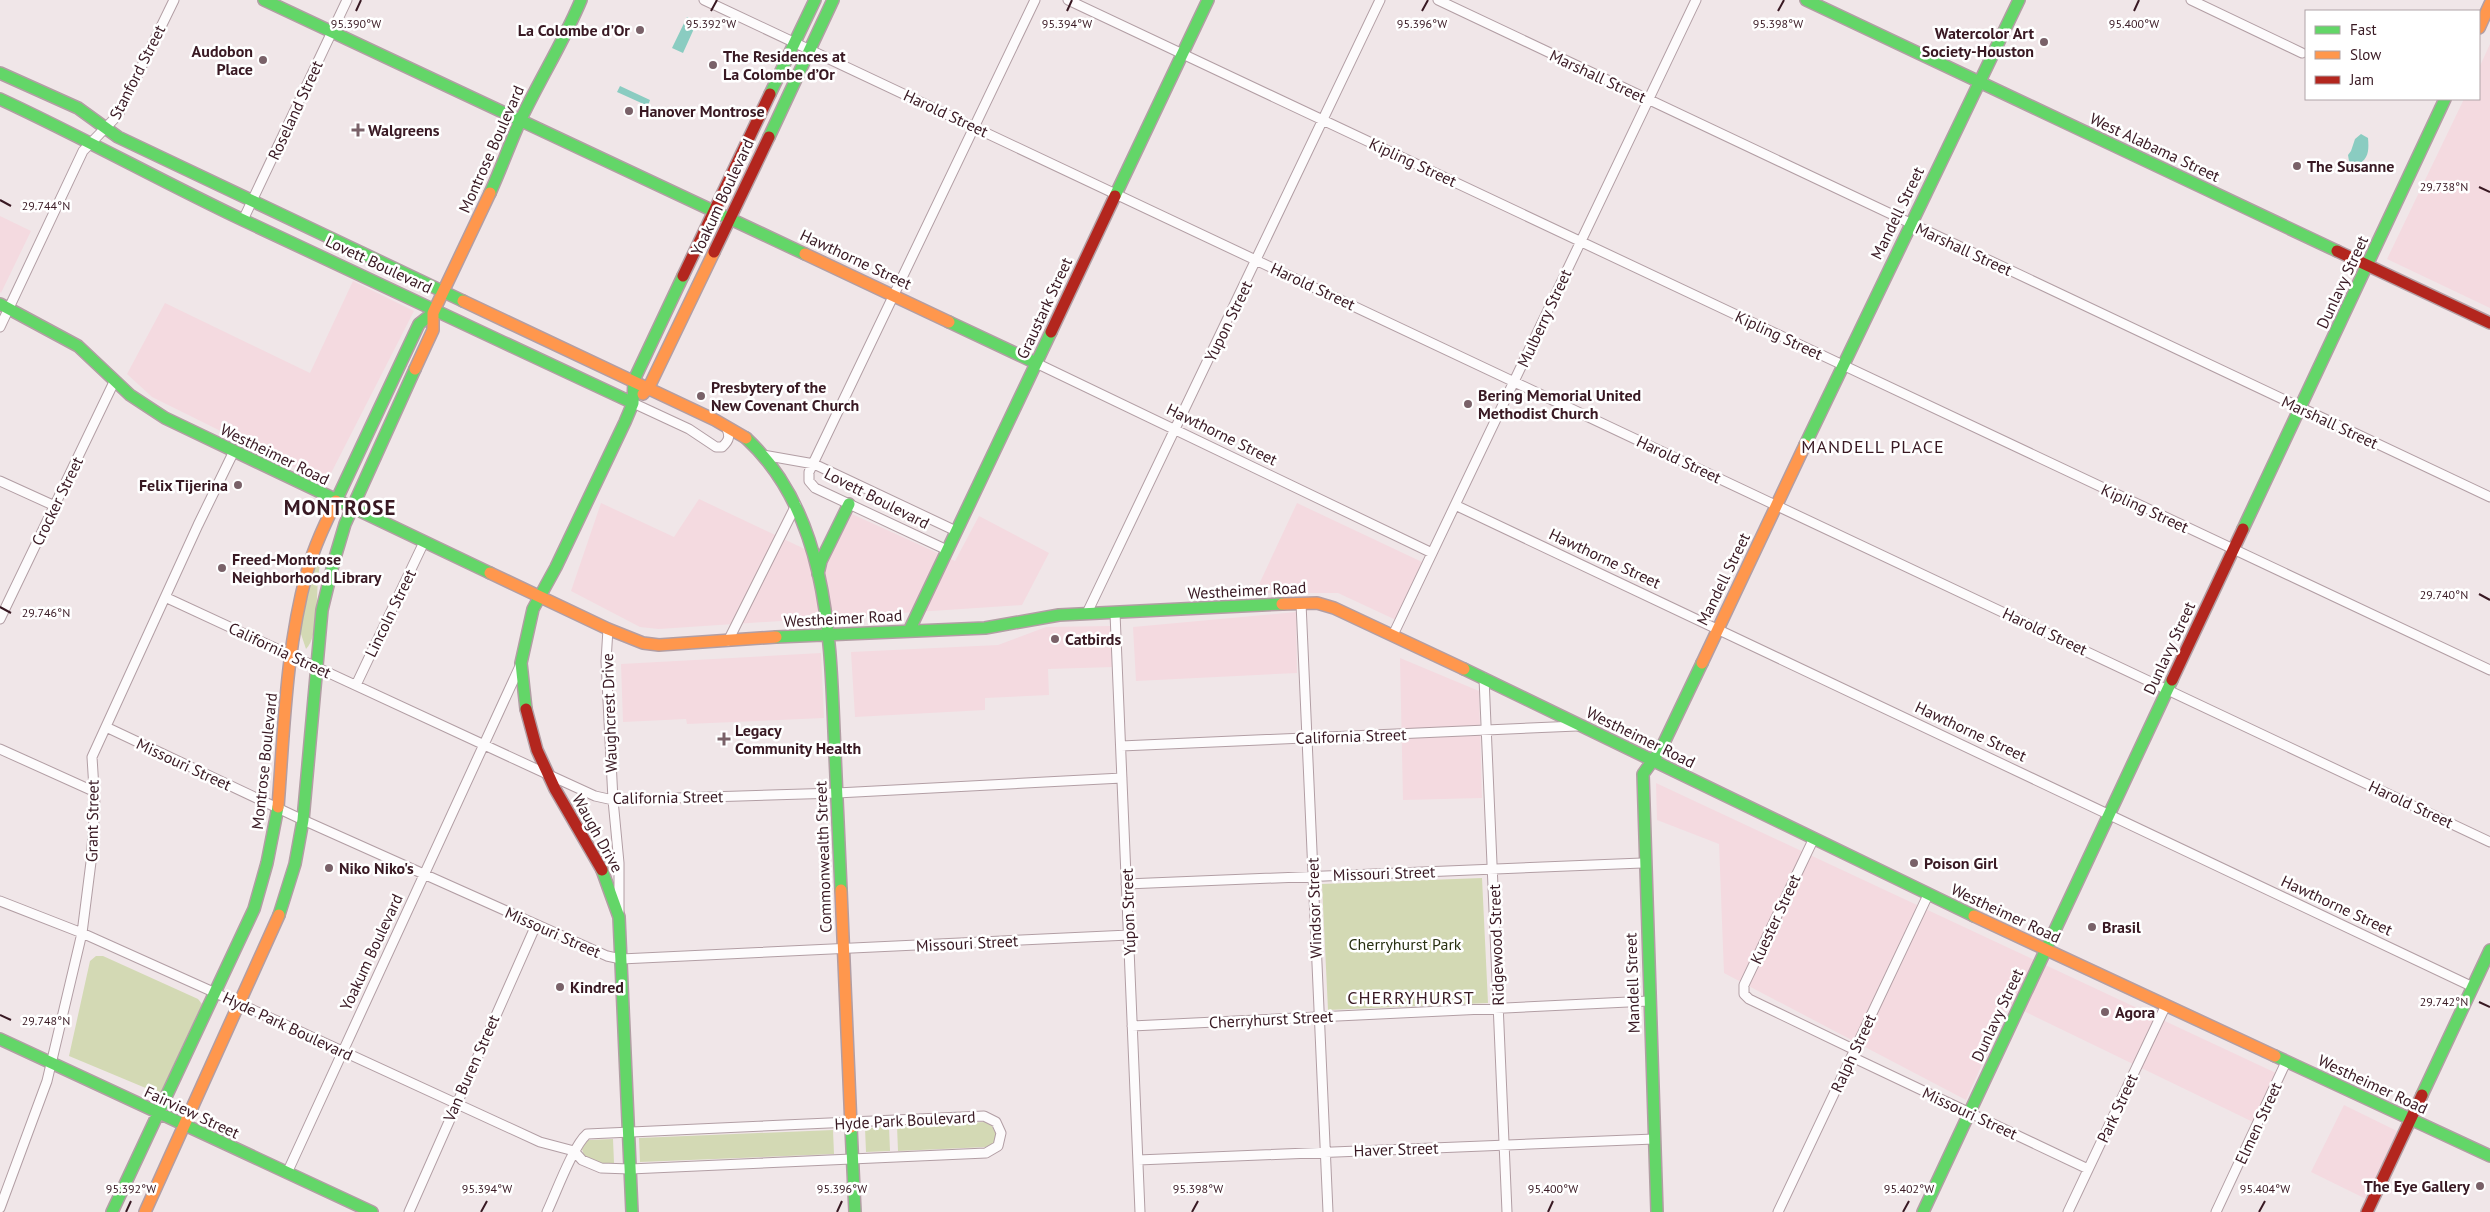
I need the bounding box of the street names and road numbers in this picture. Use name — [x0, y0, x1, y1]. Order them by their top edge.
street label: Stanford Street — [105, 21, 170, 123]
street label: Marshall Street — [1547, 45, 1650, 107]
street label: Roseland Street — [263, 57, 327, 163]
street label: Montrose Boulevard — [454, 82, 528, 216]
street label: Harold Street — [900, 85, 992, 142]
street label: West Alabama Street — [2087, 108, 2224, 186]
street label: Kipling Street — [1366, 133, 1460, 191]
street label: Yoakum Boulevard — [686, 136, 758, 258]
street label: Mandell Street — [1866, 163, 1928, 263]
street label: Marshall Street — [1913, 218, 2016, 280]
street label: Hawthorne Street — [797, 224, 915, 294]
street label: Lovett Boulevard — [323, 231, 435, 297]
street label: Dunlavy Street — [2312, 232, 2372, 332]
street label: Graustark Street — [1012, 254, 1076, 362]
street label: Harold Street — [1267, 258, 1359, 315]
street label: Mulberry Street — [1513, 265, 1576, 370]
street label: Yupon Street — [1200, 277, 1256, 365]
street label: Kipling Street — [1732, 306, 1826, 364]
street label: Marshall Street — [2279, 391, 2382, 453]
street label: Hawthorne Street — [1163, 399, 1281, 470]
street label: Westheimer Road — [217, 419, 333, 489]
street label: Harold Street — [1633, 431, 1725, 488]
street label: Crocker Street — [27, 453, 87, 549]
street label: Lovett Boulevard — [821, 463, 933, 533]
street label: Kipling Street — [2098, 479, 2192, 537]
street label: Hawthorne Street — [1546, 523, 1664, 593]
street label: Mandell Street — [1692, 529, 1754, 629]
street label: Lincoln Street — [360, 565, 420, 660]
street label: Westheimer Road — [1187, 577, 1307, 603]
street label: Dunlavy Street — [2139, 598, 2199, 698]
street label: Harold Street — [1999, 603, 2091, 660]
street label: Westheimer Road — [783, 605, 903, 631]
street label: California Street — [226, 618, 335, 683]
street label: Waughcrest Drive — [597, 653, 621, 773]
street label: Montrose Boulevard — [247, 692, 281, 830]
street label: Hawthorne Street — [1912, 696, 2030, 766]
street label: Westheimer Road — [1583, 702, 1699, 772]
street label: California Street — [1295, 724, 1407, 748]
street label: Missouri Street — [133, 733, 235, 795]
street label: Harold Street — [2365, 776, 2457, 833]
street label: Grant Street — [81, 779, 103, 862]
street label: Commonwealth Street — [810, 780, 836, 933]
street label: California Street — [612, 786, 724, 808]
street label: Waugh Drive — [568, 790, 628, 876]
street label: Windsor Street — [1302, 857, 1326, 959]
street label: Missouri Street — [1332, 861, 1436, 885]
street label: Yupon Street — [1116, 867, 1140, 956]
street label: Kuester Street — [1745, 870, 1805, 967]
street label: Hawthorne Street — [2278, 870, 2396, 940]
street label: Westheimer Road — [1948, 879, 2064, 947]
street label: Ridgewood Street — [1484, 883, 1508, 1006]
street label: Yoakum Boulevard — [335, 891, 407, 1013]
street label: Missouri Street — [502, 902, 604, 962]
street label: Missouri Street — [915, 930, 1019, 956]
street label: Mandell Street — [1620, 932, 1644, 1034]
street label: Dunlavy Street — [1967, 965, 2027, 1065]
street label: Hyde Park Boulevard — [220, 987, 356, 1065]
street label: Cherryhurst Street — [1208, 1006, 1334, 1032]
street label: Ralph Street — [1826, 1010, 1880, 1096]
street label: Van Buren Street — [438, 1011, 504, 1125]
street label: Westheimer Road — [2315, 1050, 2431, 1118]
street label: Park Street — [2092, 1070, 2142, 1146]
street label: Elmen Street — [2230, 1078, 2286, 1167]
street label: Fairview Street — [141, 1081, 243, 1143]
street label: Missouri Street — [1919, 1082, 2021, 1144]
street label: Hyde Park Boulevard — [834, 1106, 976, 1134]
street label: Haver Street — [1353, 1138, 1439, 1160]

